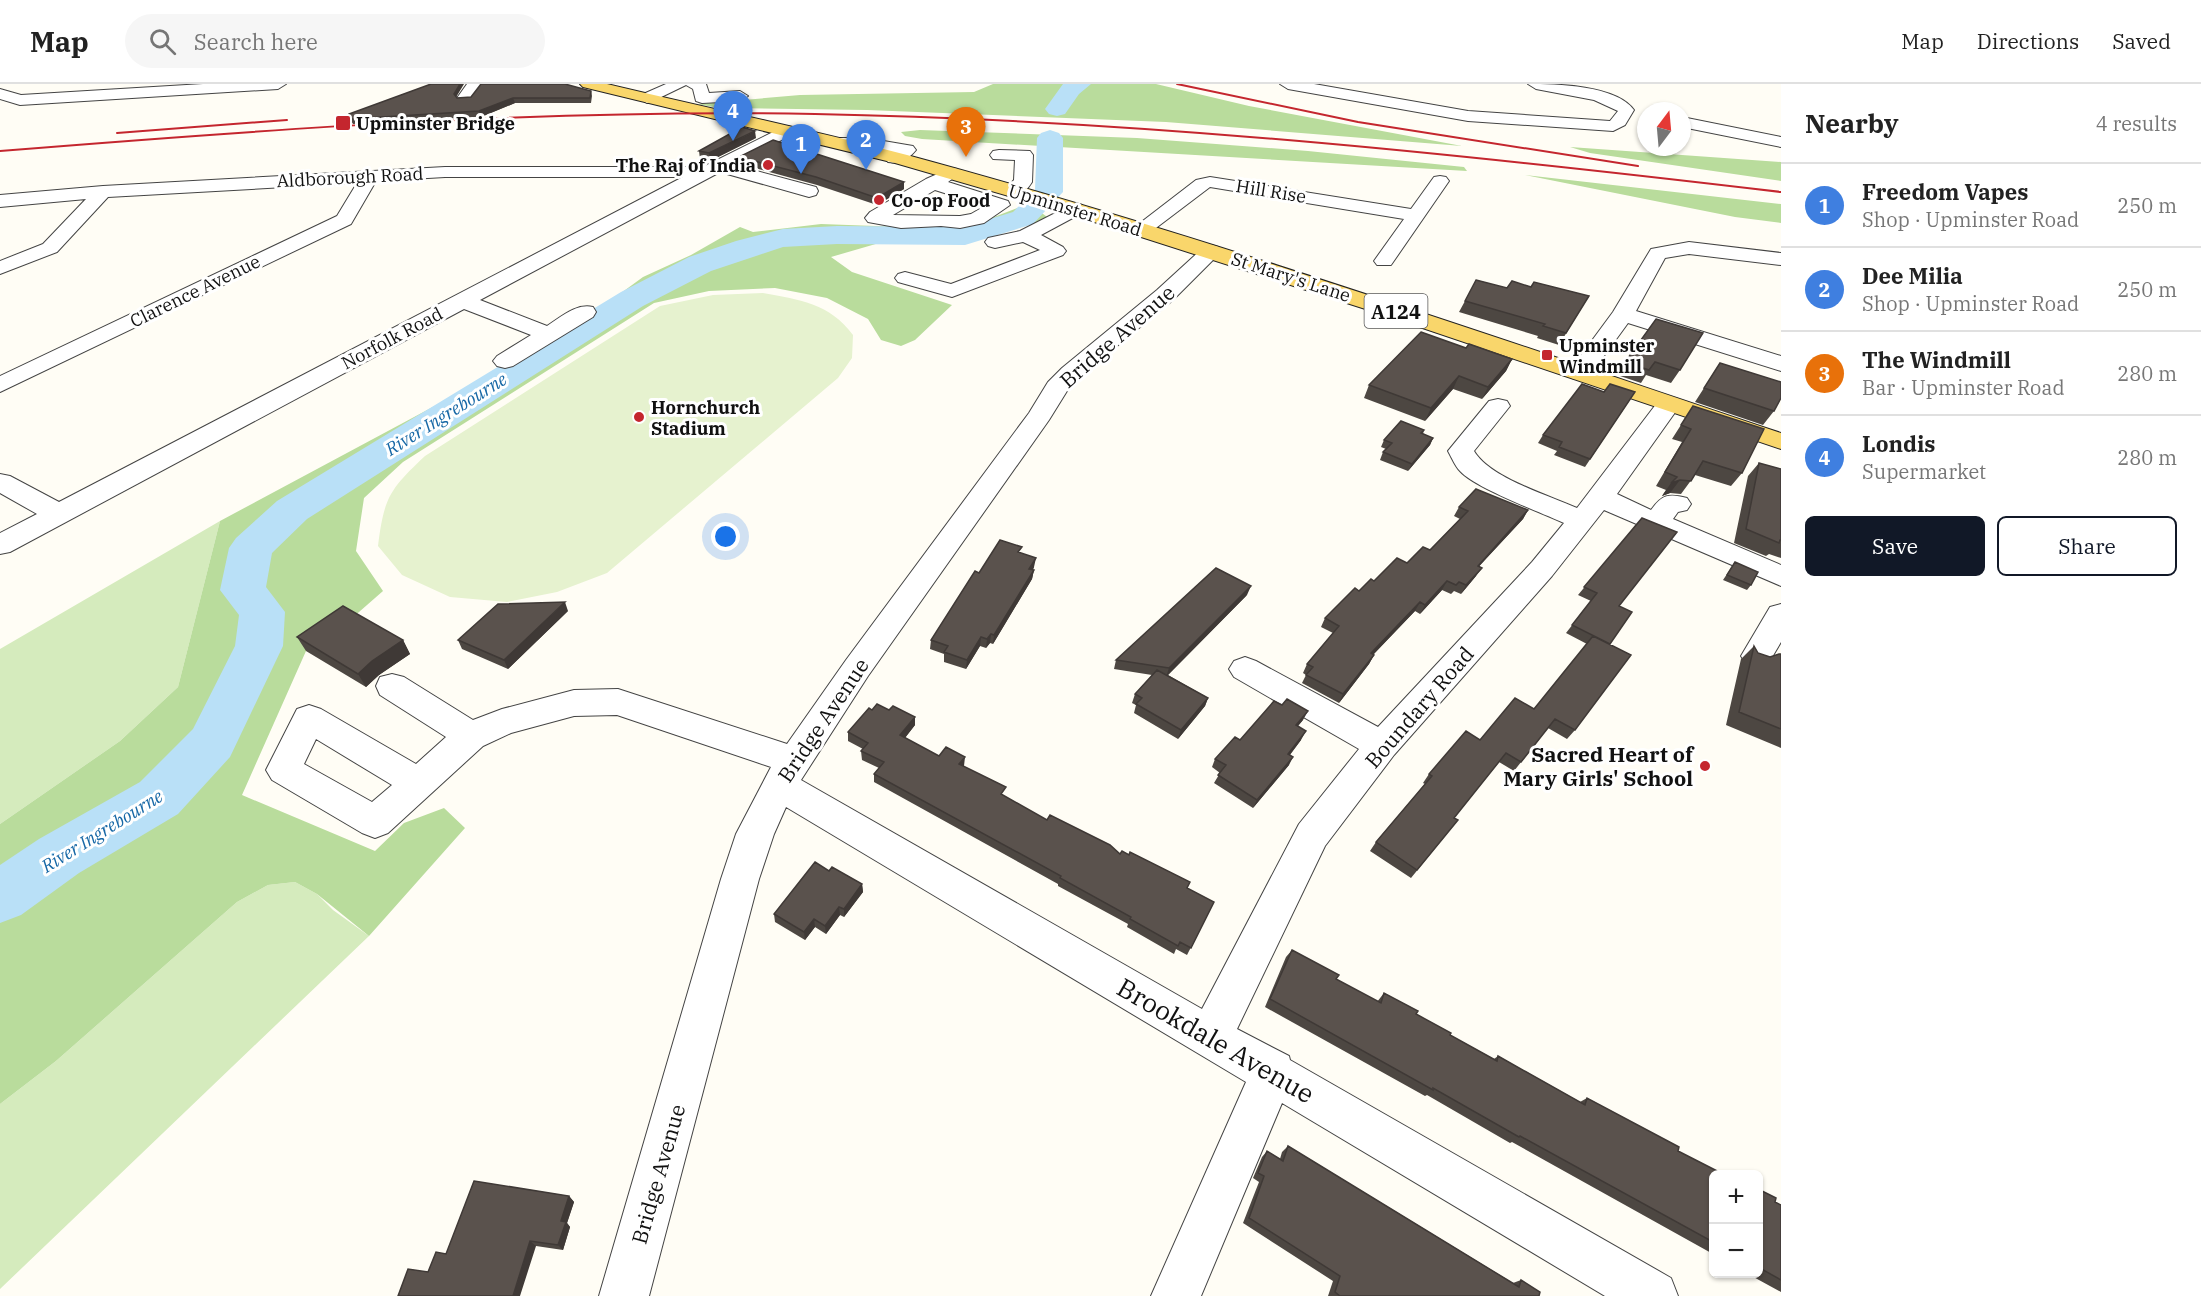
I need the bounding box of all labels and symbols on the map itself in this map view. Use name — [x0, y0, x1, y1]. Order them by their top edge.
pin: 4 — [714, 92, 752, 141]
north arrow — [1637, 102, 1691, 156]
pin: 3 — [946, 107, 986, 157]
place label: Upminster Bridge — [356, 112, 515, 135]
marker: Upminster Bridge — [334, 114, 352, 132]
pin: 2 — [846, 120, 886, 170]
pin: 1 — [782, 124, 820, 174]
place label: The Raj of India — [615, 154, 756, 177]
marker: The Raj of India — [761, 158, 775, 172]
street label: Aldborough Road — [276, 162, 424, 192]
street label: Hill Rise — [1234, 174, 1308, 208]
street label: Upminster Road — [1005, 179, 1145, 241]
place label: Co-op Food — [891, 189, 991, 212]
marker: Co-op Food — [872, 193, 886, 207]
street label: St Mary's Lane — [1228, 247, 1354, 307]
street label: Clarence Avenue — [126, 249, 264, 333]
street label: Bridge Avenue — [1053, 278, 1181, 394]
road number: A124 — [1364, 294, 1428, 328]
street label: Norfolk Road — [337, 302, 447, 374]
place label: Upminster Windmill — [1559, 334, 1655, 378]
marker: Upminster Windmill — [1540, 348, 1554, 362]
water label: River Ingrebourne — [380, 367, 511, 461]
place label: Hornchurch Stadium — [651, 396, 760, 440]
marker: Hornchurch Stadium — [632, 410, 646, 424]
your location — [711, 522, 740, 551]
street label: Boundary Road — [1358, 640, 1480, 774]
street label: Bridge Avenue — [771, 652, 875, 788]
place label: Sacred Heart of Mary Girls' School — [1503, 740, 1695, 792]
marker: Sacred Heart of Mary Girls' School — [1698, 759, 1712, 773]
water label: River Ingrebourne — [36, 784, 167, 878]
street label: Brookdale Avenue — [1111, 970, 1321, 1110]
street label: Bridge Avenue — [625, 1101, 691, 1247]

